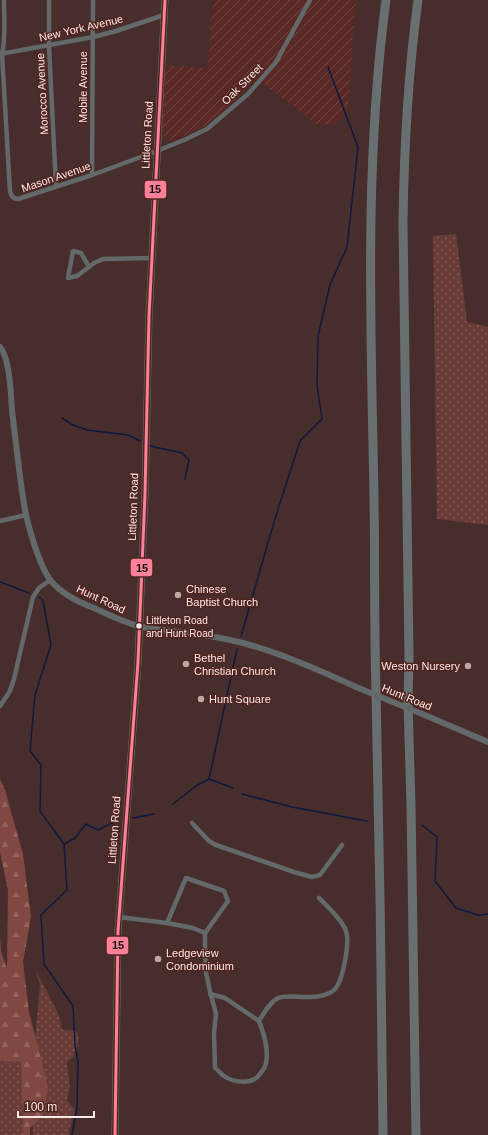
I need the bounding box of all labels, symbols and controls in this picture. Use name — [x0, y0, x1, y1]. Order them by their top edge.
street label: New York Avenue — [38, 12, 124, 44]
street label: Mobile Avenue — [77, 51, 89, 123]
street label: Morocco Avenue — [34, 53, 50, 135]
street label: Oak Street — [219, 61, 265, 107]
street label: Littleton Road — [139, 101, 155, 169]
street label: Mason Avenue — [20, 160, 92, 194]
line badge: 15 — [144, 180, 167, 199]
text: 15 — [149, 183, 161, 195]
street label: Littleton Road — [126, 473, 140, 541]
line badge: 15 — [130, 558, 153, 577]
text: 15 — [136, 562, 148, 574]
street label: Hunt Road — [75, 582, 127, 616]
place label: Chinese Baptist Church — [186, 583, 258, 608]
marker: Chinese Baptist Church — [173, 590, 183, 600]
place label: Littleton Road and Hunt Road — [146, 615, 213, 639]
marker: Littleton Road and Hunt Road — [134, 621, 144, 631]
place label: Bethel Christian Church — [194, 652, 276, 677]
marker: Bethel Christian Church — [181, 659, 191, 669]
place label: Weston Nursery — [381, 660, 460, 672]
marker: Weston Nursery — [463, 661, 473, 671]
street label: Hunt Road — [380, 682, 434, 712]
place label: Hunt Square — [209, 693, 271, 705]
marker: Hunt Square — [196, 694, 206, 704]
street label: Littleton Road — [106, 796, 122, 864]
line badge: 15 — [106, 936, 129, 955]
text: 15 — [112, 939, 124, 951]
place label: Ledgeview Condominium — [166, 947, 234, 972]
marker: Ledgeview Condominium — [153, 954, 163, 964]
scale bar — [18, 1093, 94, 1119]
text: 100 m — [24, 1100, 57, 1114]

